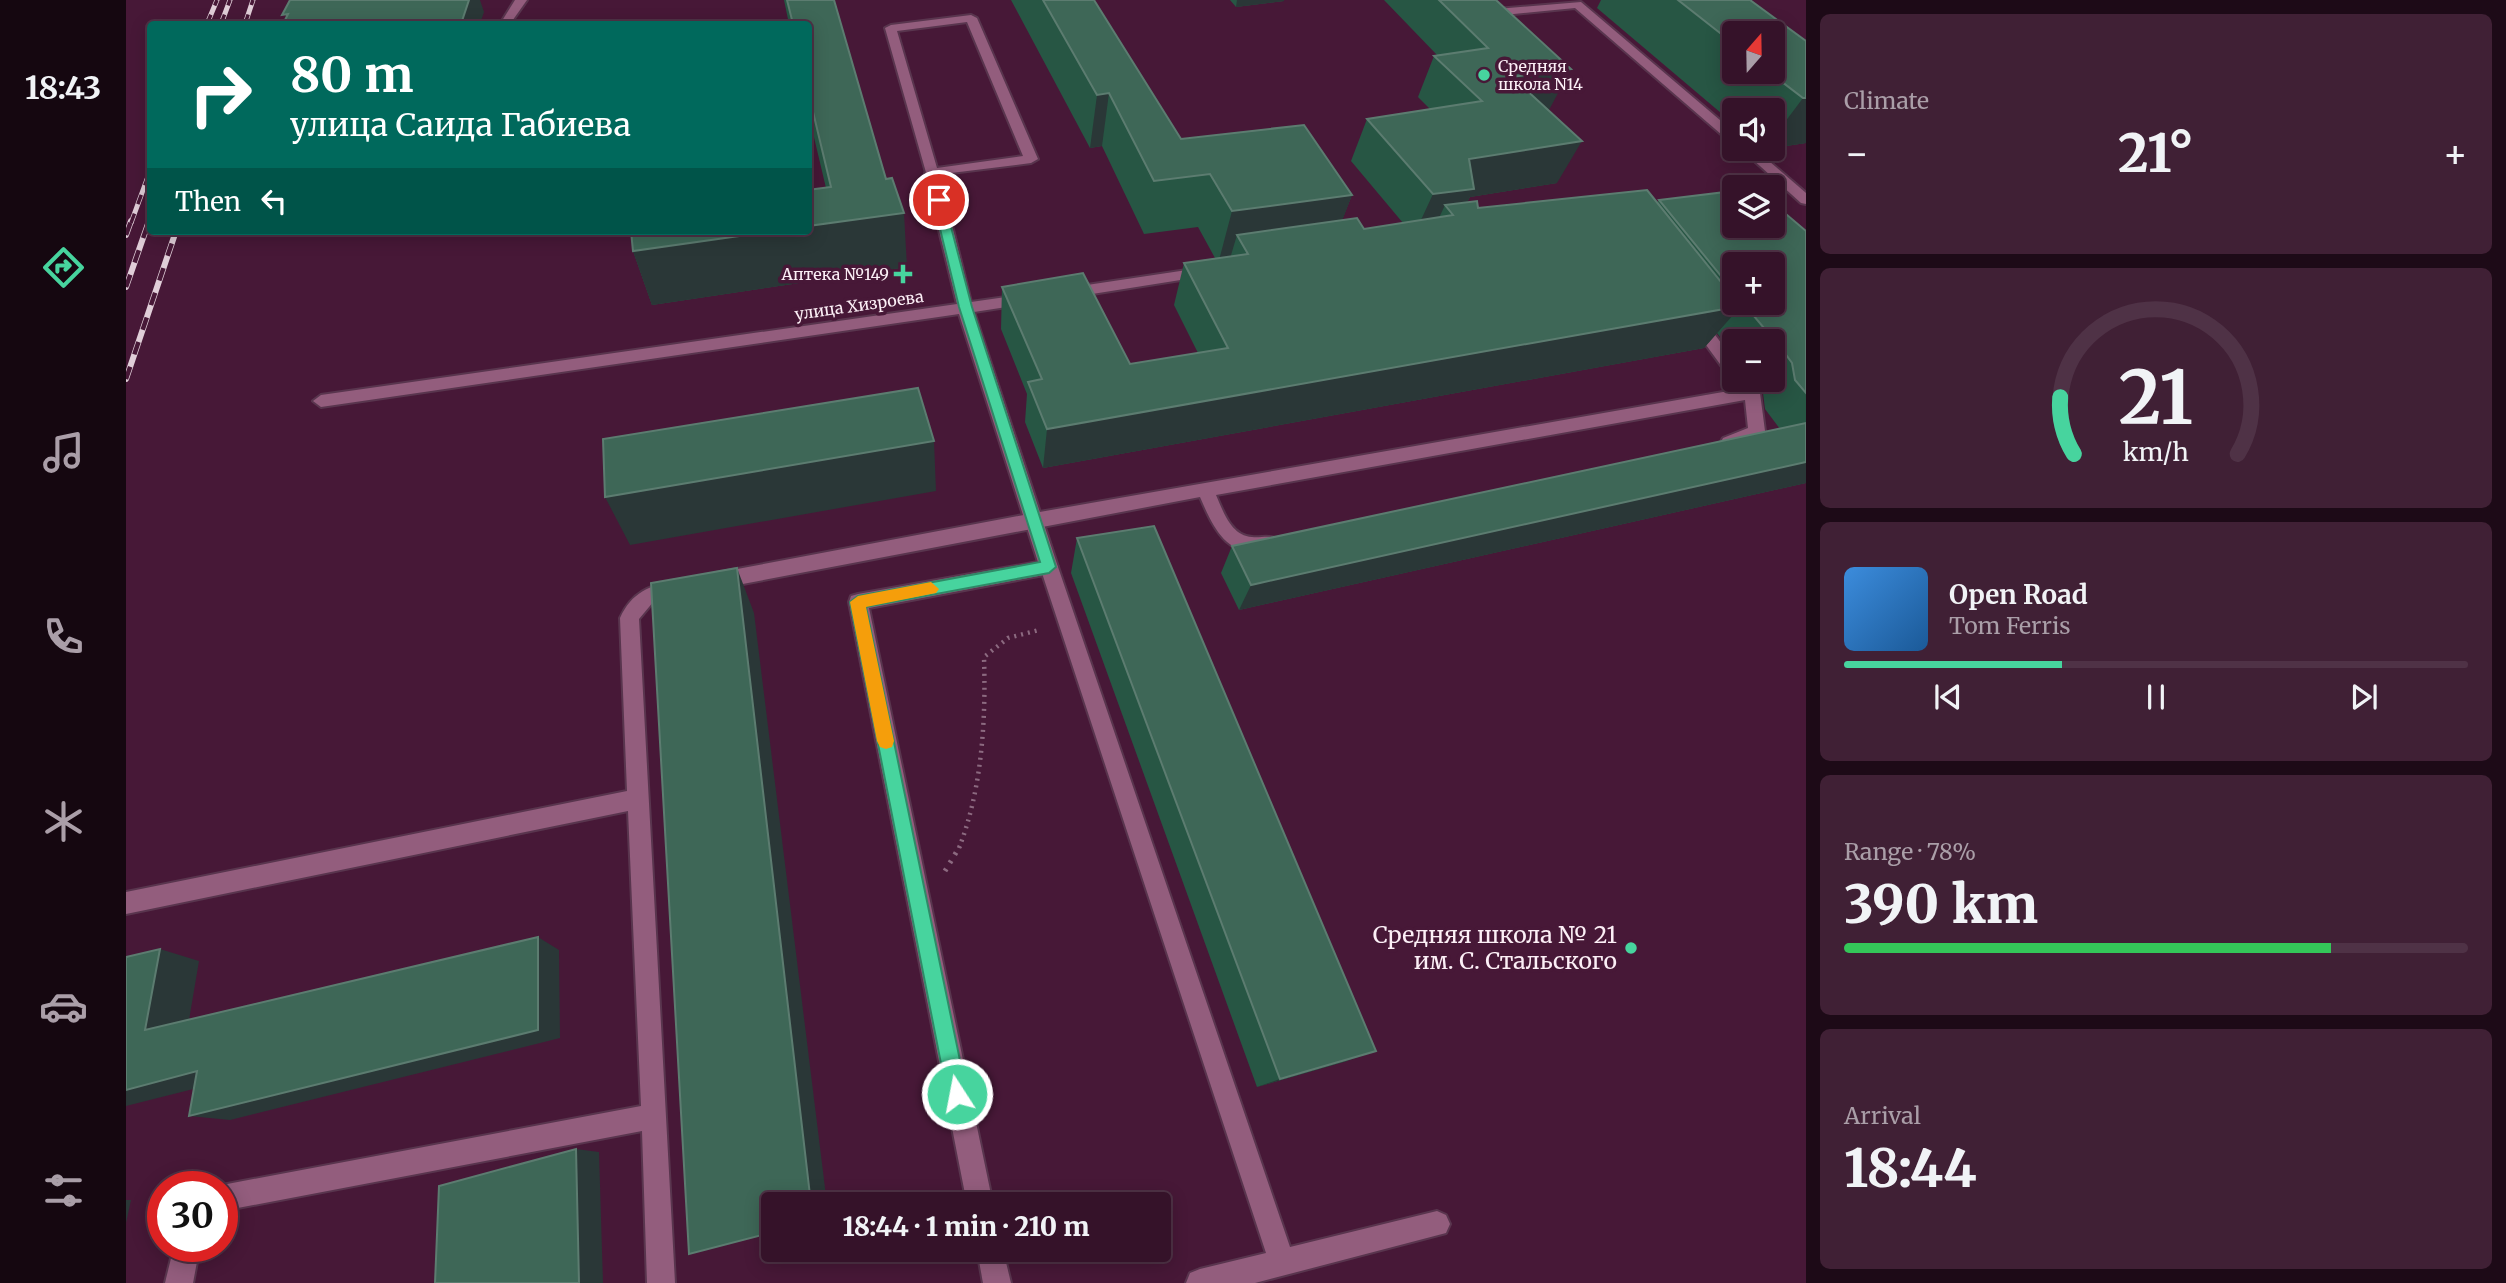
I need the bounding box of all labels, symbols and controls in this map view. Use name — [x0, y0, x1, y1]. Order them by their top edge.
north arrow — [1722, 21, 1785, 84]
map controls — [1722, 21, 1785, 392]
text: 80 m — [290, 44, 413, 105]
icon: right — [175, 49, 266, 140]
place label: Средняя школа N14 — [1498, 56, 1583, 94]
marker: Средняя школа N14 — [1476, 67, 1492, 83]
text: 18:43 — [25, 68, 101, 108]
text: Climate — [1844, 86, 1929, 115]
button: sound — [1722, 98, 1785, 161]
text: улица Саида Габиева — [290, 105, 631, 145]
text: 21° — [2118, 121, 2194, 186]
text: − — [1844, 130, 1869, 177]
text: + — [2443, 130, 2468, 177]
pin — [909, 170, 969, 230]
button: layers — [1722, 175, 1785, 238]
icon: arrive — [920, 181, 958, 219]
icon: left — [255, 182, 293, 220]
text: Then — [175, 185, 241, 218]
icon: directions — [39, 243, 88, 292]
button: + — [1722, 252, 1785, 315]
place label: Аптека №149 — [781, 264, 889, 284]
marker: Аптека №149 — [895, 266, 911, 282]
street label: улица Хизроева — [793, 286, 925, 324]
button: − — [1722, 329, 1785, 392]
text: 21 — [2119, 352, 2193, 444]
icon: music — [39, 428, 88, 477]
text: km/h — [2123, 435, 2189, 467]
text: Open Road — [1949, 578, 2088, 611]
text: Tom Ferris — [1949, 611, 2071, 640]
icon: phone — [39, 612, 88, 661]
icon: previous — [1929, 678, 1967, 716]
icon: pause — [2137, 678, 2175, 716]
icon: next — [2345, 678, 2383, 716]
icon: climate — [39, 797, 88, 846]
text: Range · 78% — [1844, 837, 1976, 866]
text: 390 km — [1844, 872, 2038, 937]
place label: Средняя школа № 21 им. С. Стальского — [1373, 920, 1617, 975]
marker: Средняя школа № 21 им. С. Стальского — [1623, 940, 1639, 956]
icon: car — [39, 982, 88, 1031]
position arrow — [920, 1057, 994, 1131]
text: Arrival — [1844, 1101, 1921, 1130]
text: 18:44 — [1844, 1136, 1977, 1201]
icon: filters — [39, 1166, 88, 1215]
speed limit sign: 30 — [147, 1171, 238, 1262]
text: 18:44 · 1 min · 210 m — [842, 1210, 1090, 1243]

